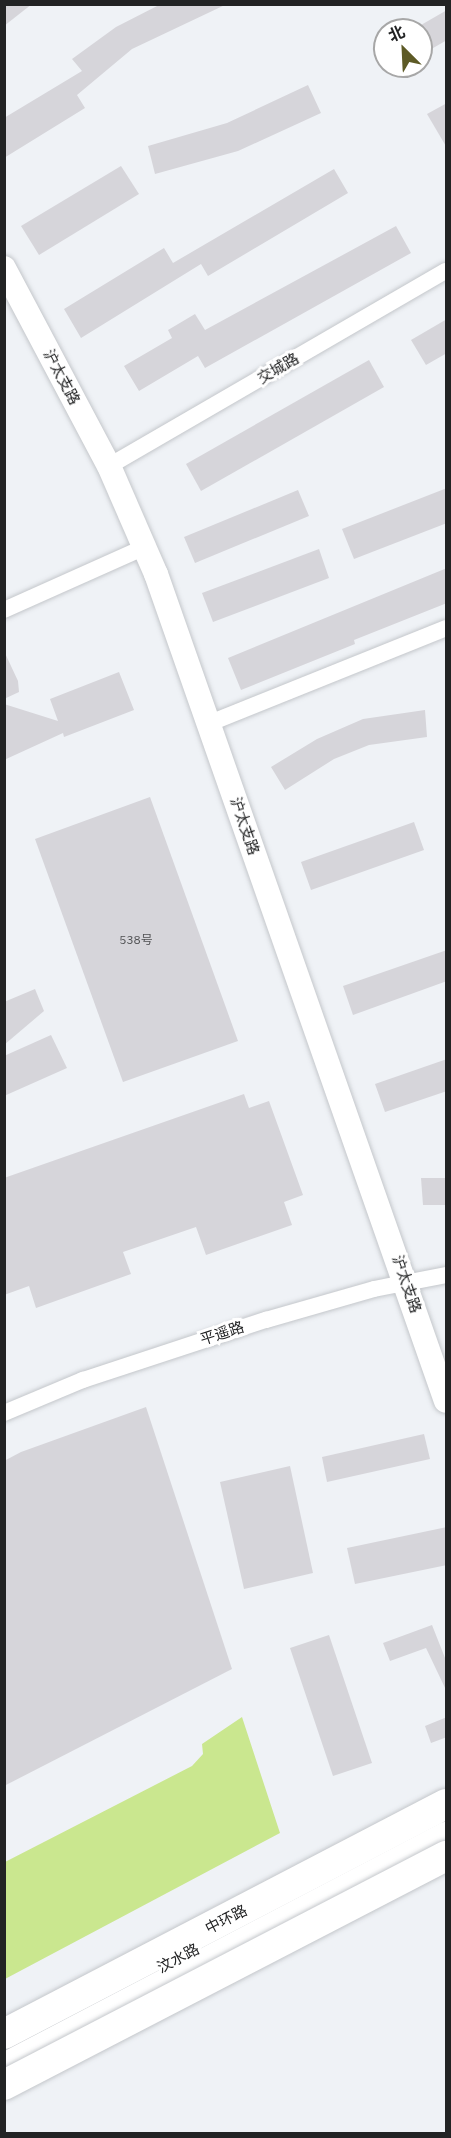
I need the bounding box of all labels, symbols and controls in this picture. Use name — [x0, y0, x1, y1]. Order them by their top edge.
north arrow — [373, 18, 433, 78]
text: 北 — [385, 21, 408, 46]
street label: 沪太支路 — [40, 346, 84, 408]
street label: 交城路 — [254, 349, 302, 387]
street label: 沪太支路 — [227, 795, 263, 857]
house number: 538号 — [119, 933, 153, 947]
street label: 沪太支路 — [389, 1253, 425, 1315]
street label: 平遥路 — [198, 1317, 246, 1349]
street label: 中环路 — [202, 1901, 250, 1937]
street label: 汶水路 — [154, 1939, 202, 1977]

